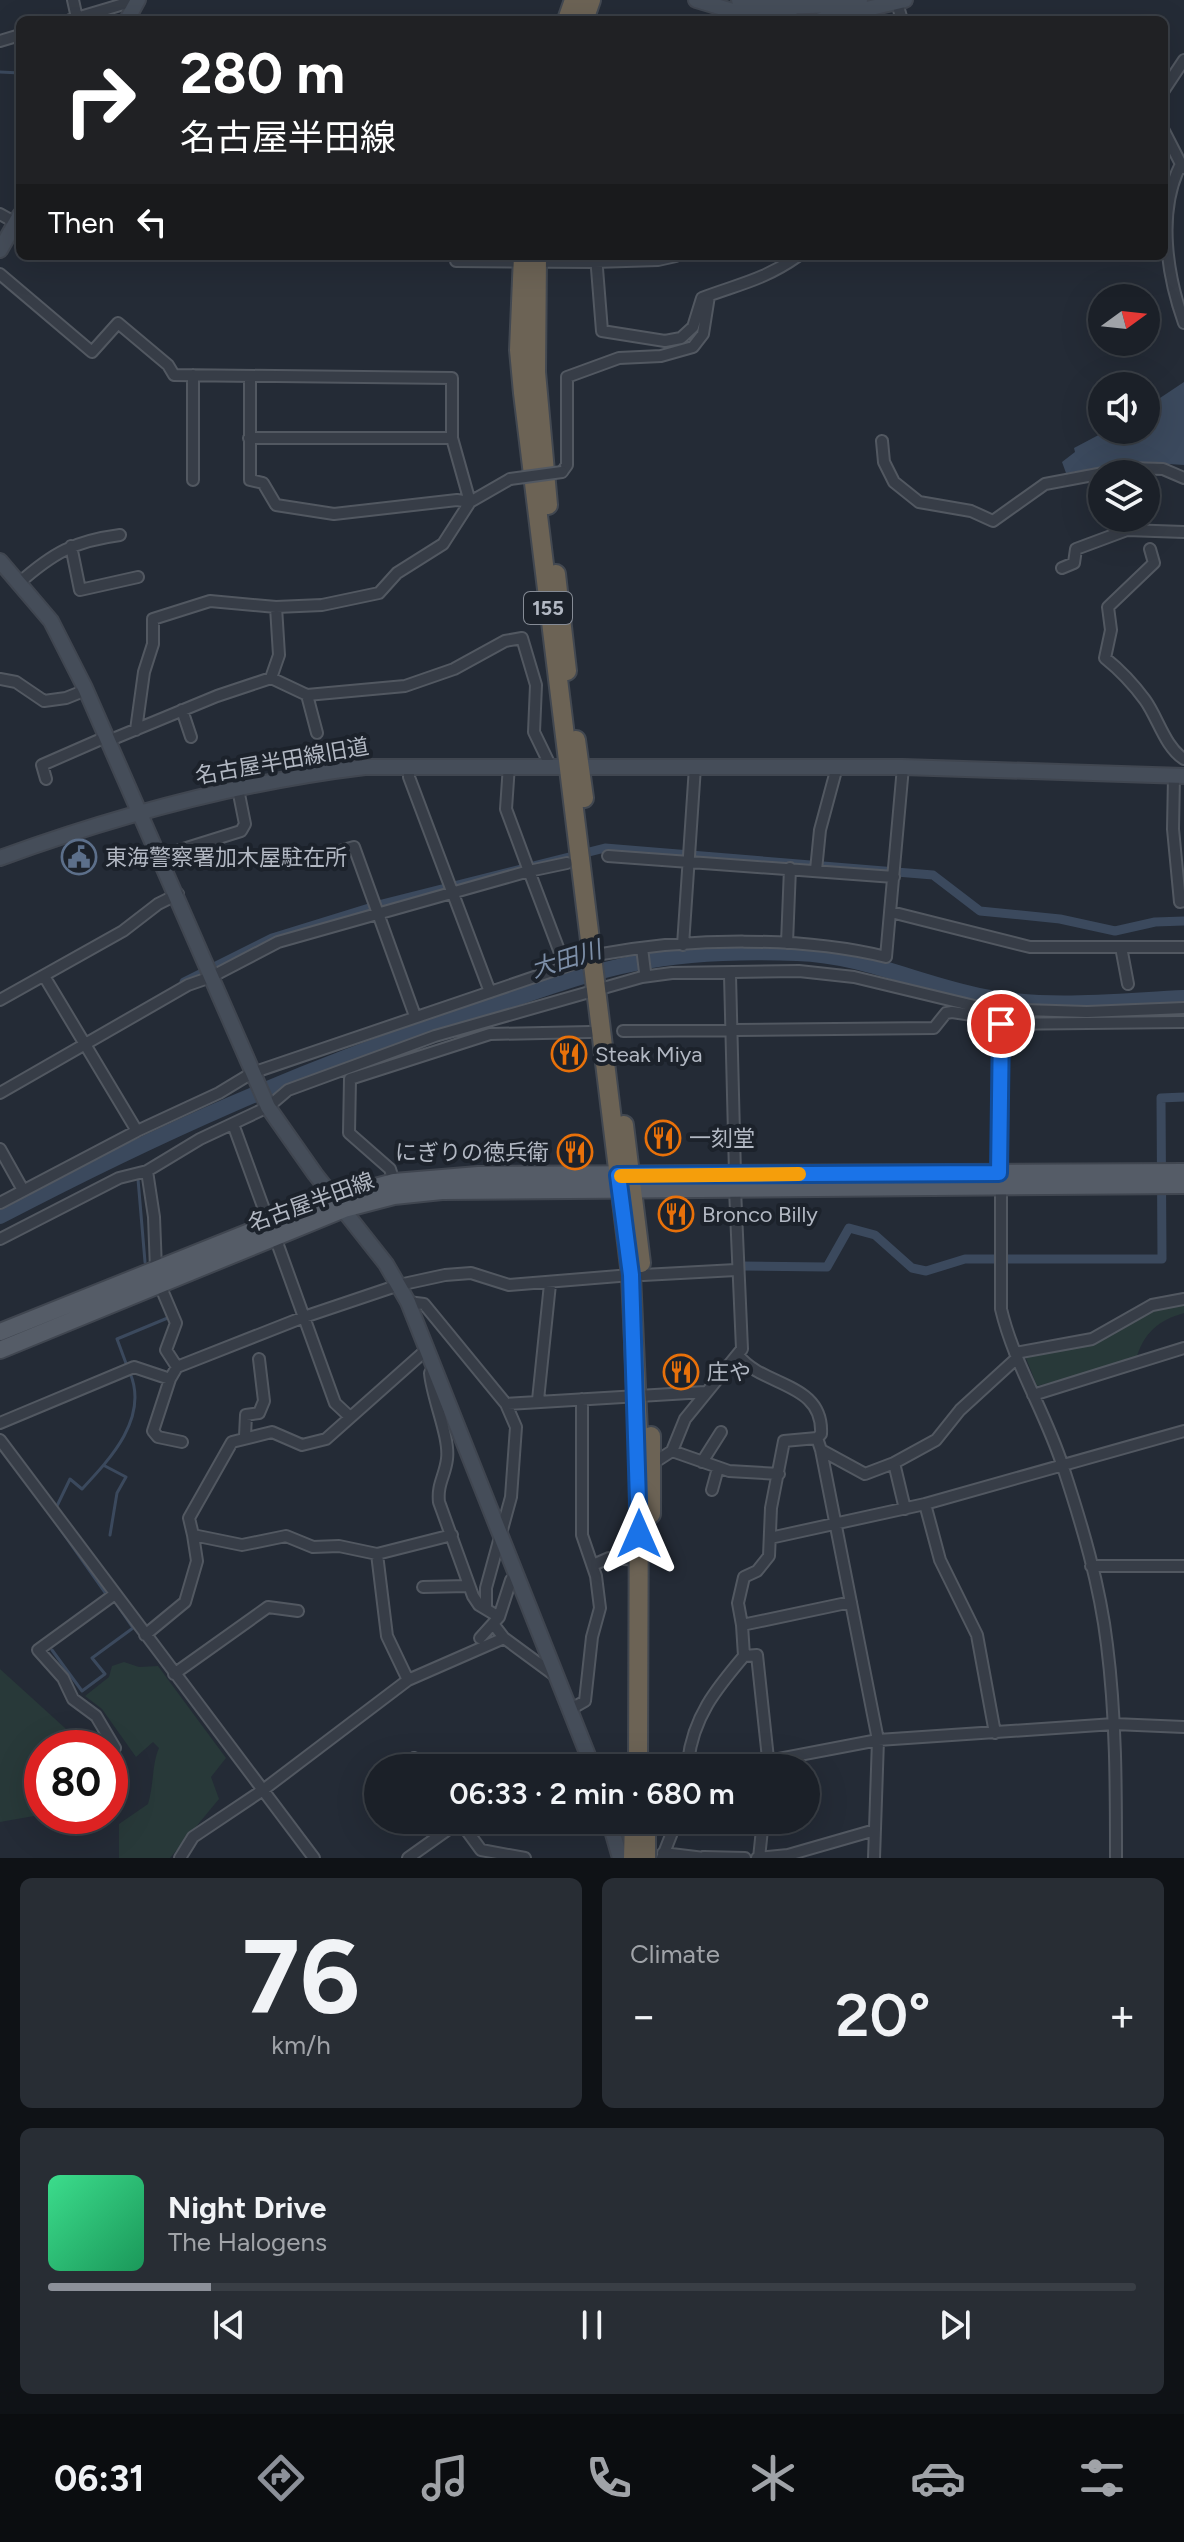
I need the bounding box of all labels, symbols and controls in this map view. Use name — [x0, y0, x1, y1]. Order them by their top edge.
text: 280 m — [180, 40, 345, 107]
icon: right — [48, 48, 152, 152]
text: 名古屋半田線 — [180, 116, 396, 159]
icon: left — [130, 200, 174, 244]
text: Then — [48, 204, 114, 241]
north arrow — [1088, 284, 1160, 356]
map controls — [1088, 284, 1160, 532]
button: sound — [1088, 372, 1160, 444]
button: layers — [1088, 460, 1160, 532]
road number: 155 — [524, 592, 572, 624]
street label: 名古屋半田線旧道 — [193, 732, 371, 790]
public building icon: 東海警察署加木屋駐在所 — [60, 838, 98, 876]
place label: 東海警察署加木屋駐在所 — [105, 844, 347, 871]
water label: 大田川 — [527, 934, 608, 983]
pin — [967, 990, 1035, 1058]
icon: arrive — [979, 1002, 1023, 1046]
restaurant icon: Steak Miya — [550, 1035, 588, 1073]
place label: Steak Miya — [595, 1041, 702, 1068]
restaurant icon: 一刻堂 — [644, 1119, 682, 1157]
place label: 一刻堂 — [689, 1125, 755, 1152]
restaurant icon: にぎりの徳兵衛 — [556, 1133, 594, 1171]
place label: にぎりの徳兵衛 — [395, 1139, 549, 1166]
street label: 名古屋半田線 — [244, 1167, 378, 1237]
restaurant icon: Bronco Billy — [657, 1195, 695, 1233]
place label: Bronco Billy — [702, 1201, 818, 1228]
restaurant icon: 庄や — [662, 1353, 700, 1391]
place label: 庄や — [707, 1359, 751, 1386]
position arrow — [597, 1492, 681, 1576]
speed limit sign: 80 — [24, 1730, 128, 1834]
text: 06:33 · 2 min · 680 m — [449, 1775, 735, 1812]
text: 76 — [242, 1914, 360, 2039]
text: Climate — [630, 1938, 720, 1970]
text: 20° — [835, 1979, 931, 2051]
text: − — [630, 1989, 657, 2042]
text: + — [1109, 1989, 1136, 2042]
text: km/h — [271, 2029, 331, 2061]
text: Night Drive — [168, 2189, 326, 2226]
text: The Halogens — [168, 2226, 327, 2258]
icon: previous — [207, 2303, 251, 2347]
icon: pause — [570, 2303, 614, 2347]
icon: next — [933, 2303, 977, 2347]
icon: directions — [253, 2450, 309, 2506]
icon: music — [417, 2450, 473, 2506]
icon: phone — [581, 2450, 637, 2506]
icon: climate — [745, 2450, 801, 2506]
icon: car — [910, 2450, 966, 2506]
icon: filters — [1074, 2450, 1130, 2506]
text: 06:31 — [54, 2457, 144, 2500]

